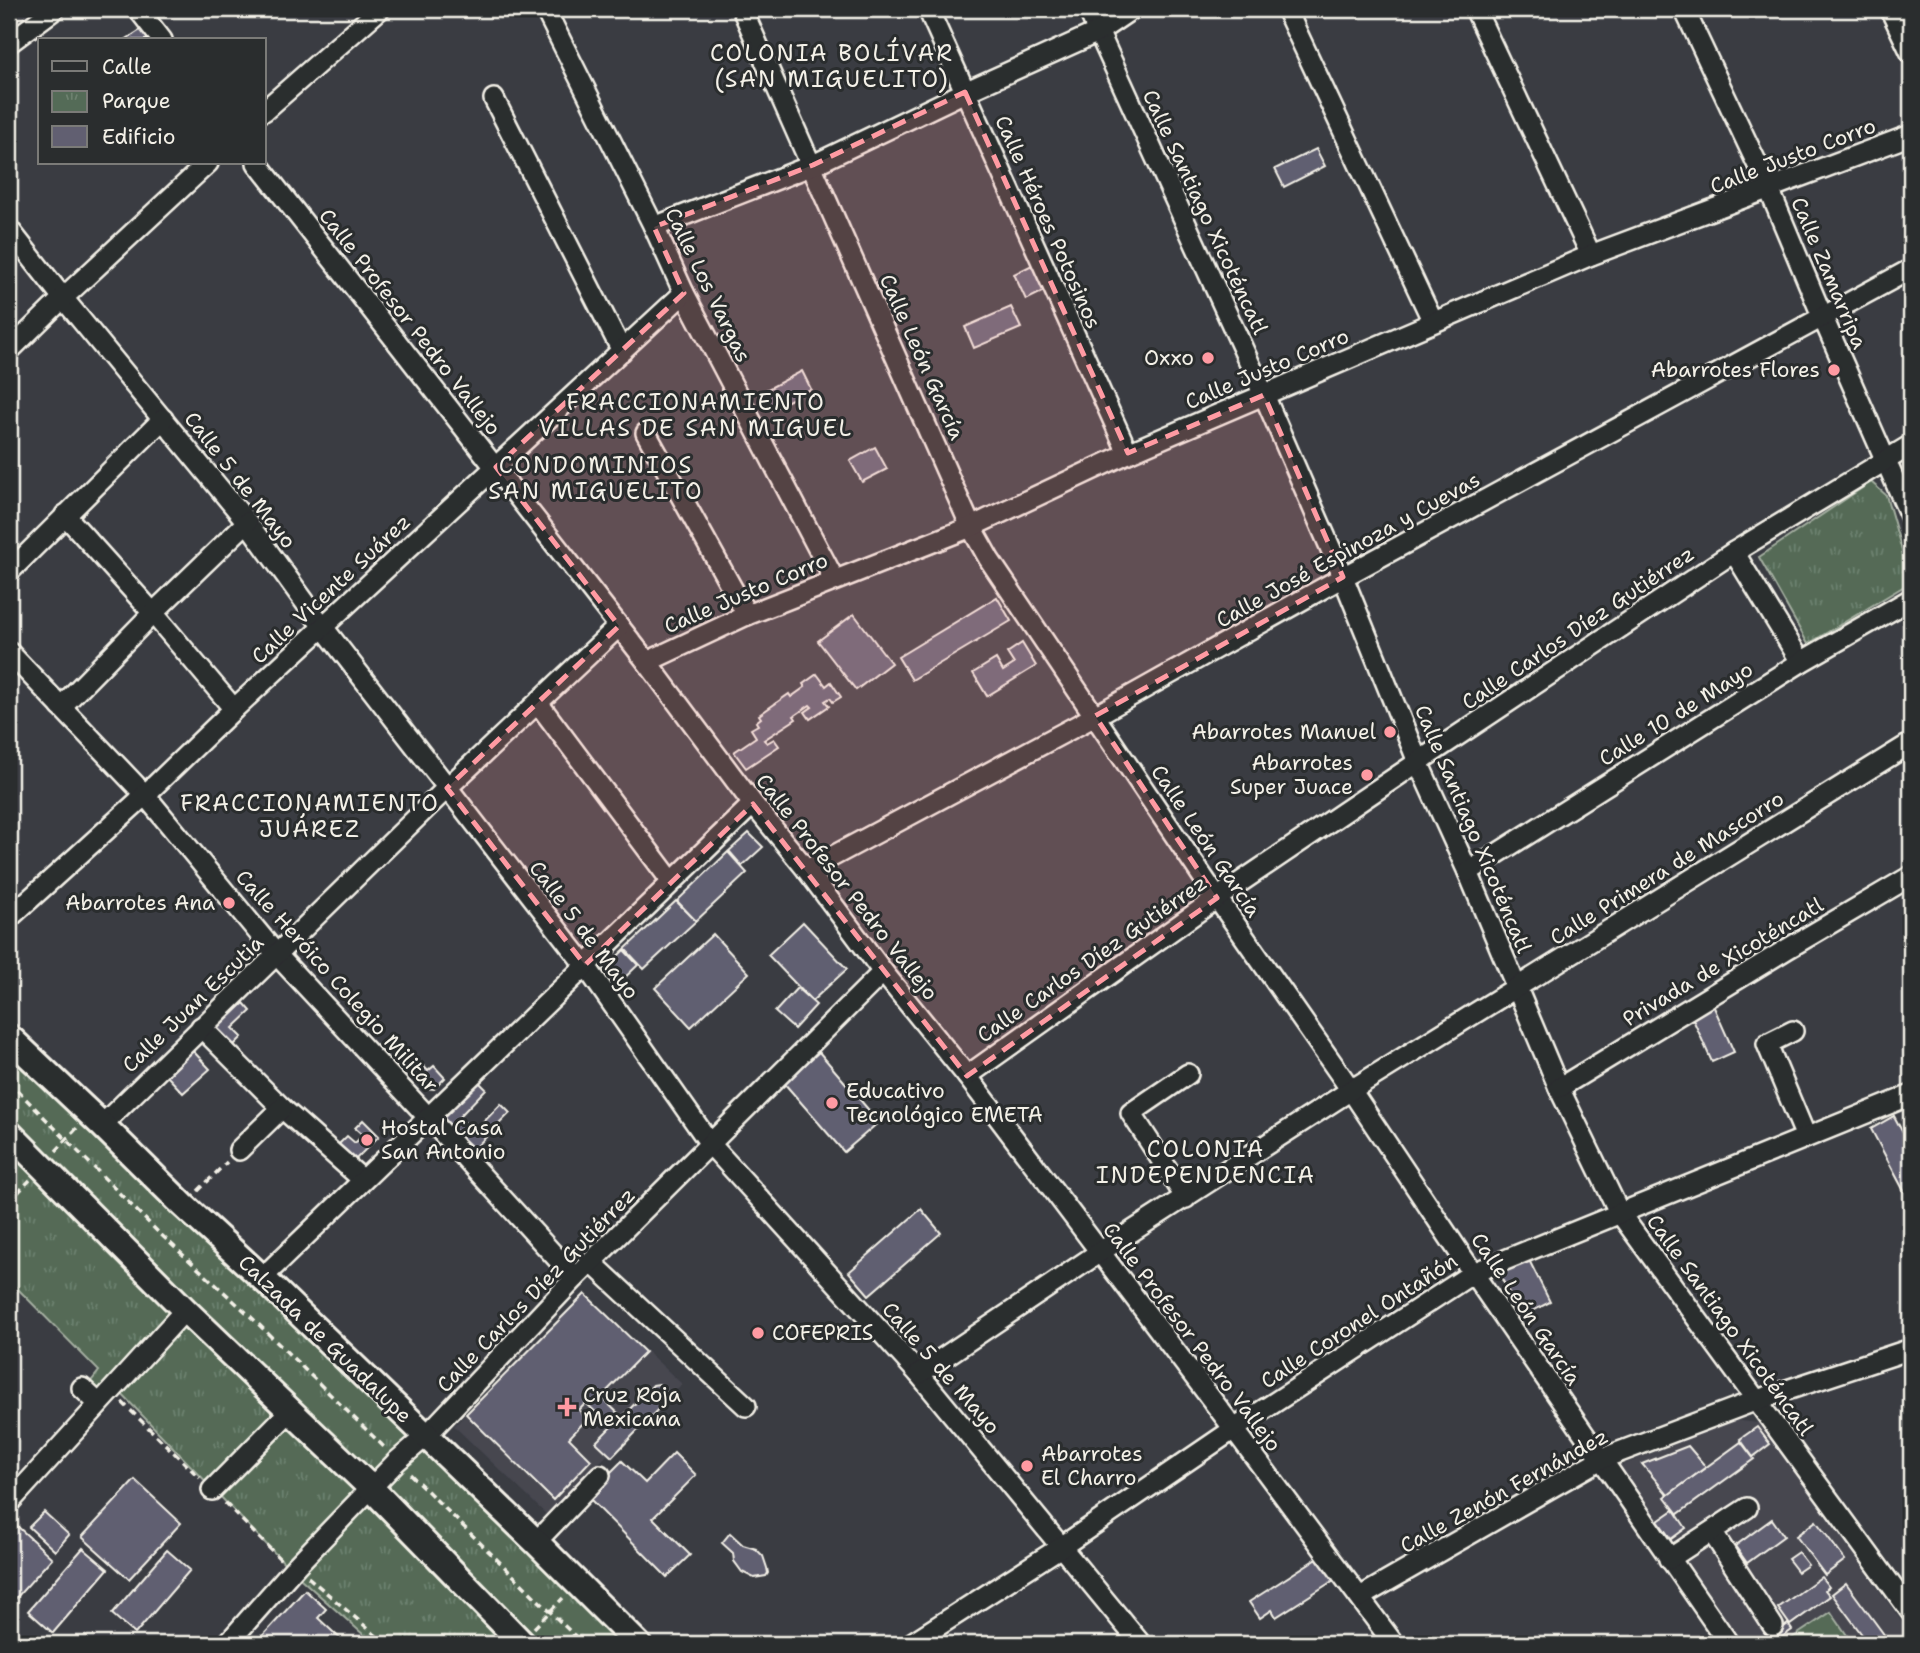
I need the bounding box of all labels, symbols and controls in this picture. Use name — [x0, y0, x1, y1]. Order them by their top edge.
district label: COLONIA BOLÍVAR (SAN MIGUELITO) — [710, 37, 954, 94]
legend — [38, 38, 266, 164]
text: Calle — [102, 53, 152, 81]
street label: Calle Santiago Xicoténcatl — [1136, 85, 1274, 340]
text: Parque — [102, 87, 171, 115]
street label: Calle Héroes Potosinos — [988, 111, 1108, 333]
street label: Calle Justo Corro — [1706, 111, 1880, 201]
text: Edificio — [102, 123, 175, 151]
street label: Calle Zamarripa — [1784, 193, 1874, 353]
street label: Calle Profesor Pedro Vallejo — [313, 203, 507, 441]
street label: Calle Los Vargas — [658, 203, 758, 367]
street label: Calle León García — [873, 270, 971, 444]
street label: Calle Justo Corro — [1181, 322, 1353, 416]
place label: Oxxo — [1144, 344, 1194, 372]
marker: Oxxo — [1200, 350, 1216, 366]
place label: Abarrotes Flores — [1651, 356, 1820, 384]
marker: Abarrotes Flores — [1826, 362, 1842, 378]
district label: FRACCIONAMIENTO VILLAS DE SAN MIGUEL — [539, 387, 853, 443]
street label: Calle 5 de Mayo — [178, 406, 302, 554]
district label: CONDOMINIOS SAN MIGUELITO — [488, 450, 704, 506]
street label: Calle José Espinoza y Cuevas — [1211, 466, 1485, 634]
street label: Calle Vicente Suárez — [245, 508, 417, 670]
street label: Calle Carlos Díez Gutiérrez — [1456, 540, 1700, 716]
street label: Calle Justo Corro — [660, 546, 832, 640]
street label: Calle 10 de Mayo — [1594, 655, 1758, 773]
street label: Calle Santiago Xicoténcatl — [1408, 701, 1538, 958]
place label: Abarrotes Manuel — [1191, 718, 1377, 746]
marker: Abarrotes Manuel — [1382, 724, 1398, 740]
place label: Abarrotes Super Juace — [1230, 749, 1353, 801]
street label: Calle León García — [1144, 759, 1268, 923]
marker: Abarrotes Super Juace — [1359, 767, 1375, 783]
street label: Calle Profesor Pedro Vallejo — [750, 768, 944, 1006]
street label: Calle Primera de Mascorro — [1545, 784, 1789, 952]
district label: FRACCIONAMIENTO JUÁREZ — [180, 788, 440, 844]
street label: Calle 5 de Mayo — [523, 855, 645, 1005]
street label: Calle Heróico Colegio Militar — [229, 864, 445, 1098]
street label: Calle Carlos Díez Gutiérrez — [971, 869, 1213, 1049]
place label: Abarrotes Ana — [65, 889, 215, 917]
street label: Privada de Xicoténcatl — [1617, 891, 1829, 1033]
marker: Abarrotes Ana — [221, 895, 237, 911]
street label: Calle Juan Escutia — [116, 929, 270, 1079]
place label: Educativo Tecnológico EMETA — [846, 1077, 1043, 1129]
marker: Educativo Tecnológico EMETA — [824, 1095, 840, 1111]
place label: Hostal Casa San Antonio — [381, 1114, 505, 1166]
marker: Hostal Casa San Antonio — [359, 1132, 375, 1148]
district label: COLONIA INDEPENDENCIA — [1096, 1134, 1316, 1190]
street label: Calle Carlos Díez Gutiérrez — [431, 1181, 641, 1399]
street label: Calle Santiago Xicoténcatl — [1640, 1209, 1820, 1442]
street label: Calle Profesor Pedro Vallejo — [1096, 1217, 1288, 1457]
street label: Calle León García — [1464, 1227, 1588, 1391]
street label: Calle Coronel Ontañón — [1255, 1247, 1463, 1395]
street label: Calzada de Guadalupe — [232, 1249, 418, 1429]
street label: Calle 5 de Mayo — [876, 1296, 1006, 1440]
place label: COFEPRIS — [772, 1319, 874, 1347]
marker: COFEPRIS — [750, 1325, 766, 1341]
place label: Cruz Roja Mexicana — [583, 1381, 681, 1433]
marker: Cruz Roja Mexicana — [557, 1397, 577, 1417]
street label: Calle Zenón Fernández — [1395, 1422, 1613, 1560]
place label: Abarrotes El Charro — [1041, 1440, 1143, 1492]
marker: Abarrotes El Charro — [1019, 1458, 1035, 1474]

